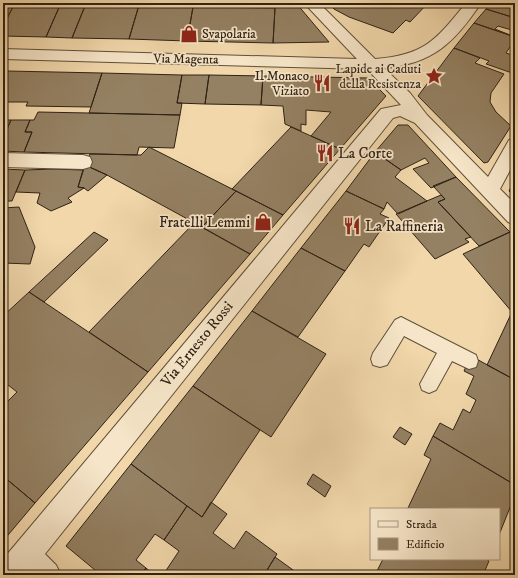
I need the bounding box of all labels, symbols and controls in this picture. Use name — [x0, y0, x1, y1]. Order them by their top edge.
shop icon: Svapolaria — [179, 24, 199, 44]
place label: Svapolaria — [202, 26, 256, 42]
street label: Via Magenta — [152, 50, 219, 68]
place label: Lapide ai Caduti della Resistenza — [335, 61, 421, 92]
place icon: Lapide ai Caduti della Resistenza — [424, 66, 444, 86]
place label: Il Monaco Viziato — [255, 68, 309, 99]
restaurant icon: Il Monaco Viziato — [312, 73, 332, 93]
restaurant icon: La Corte — [315, 143, 335, 163]
place label: La Corte — [338, 144, 392, 163]
shop icon: Fratelli Lemmi — [253, 212, 273, 232]
place label: Fratelli Lemmi — [159, 213, 250, 232]
restaurant icon: La Raffineria — [342, 216, 362, 236]
place label: La Raffineria — [365, 217, 444, 236]
street label: Via Ernesto Rossi — [156, 297, 237, 391]
legend — [370, 508, 500, 560]
text: Strada — [406, 517, 438, 532]
text: Edificio — [406, 537, 445, 552]

